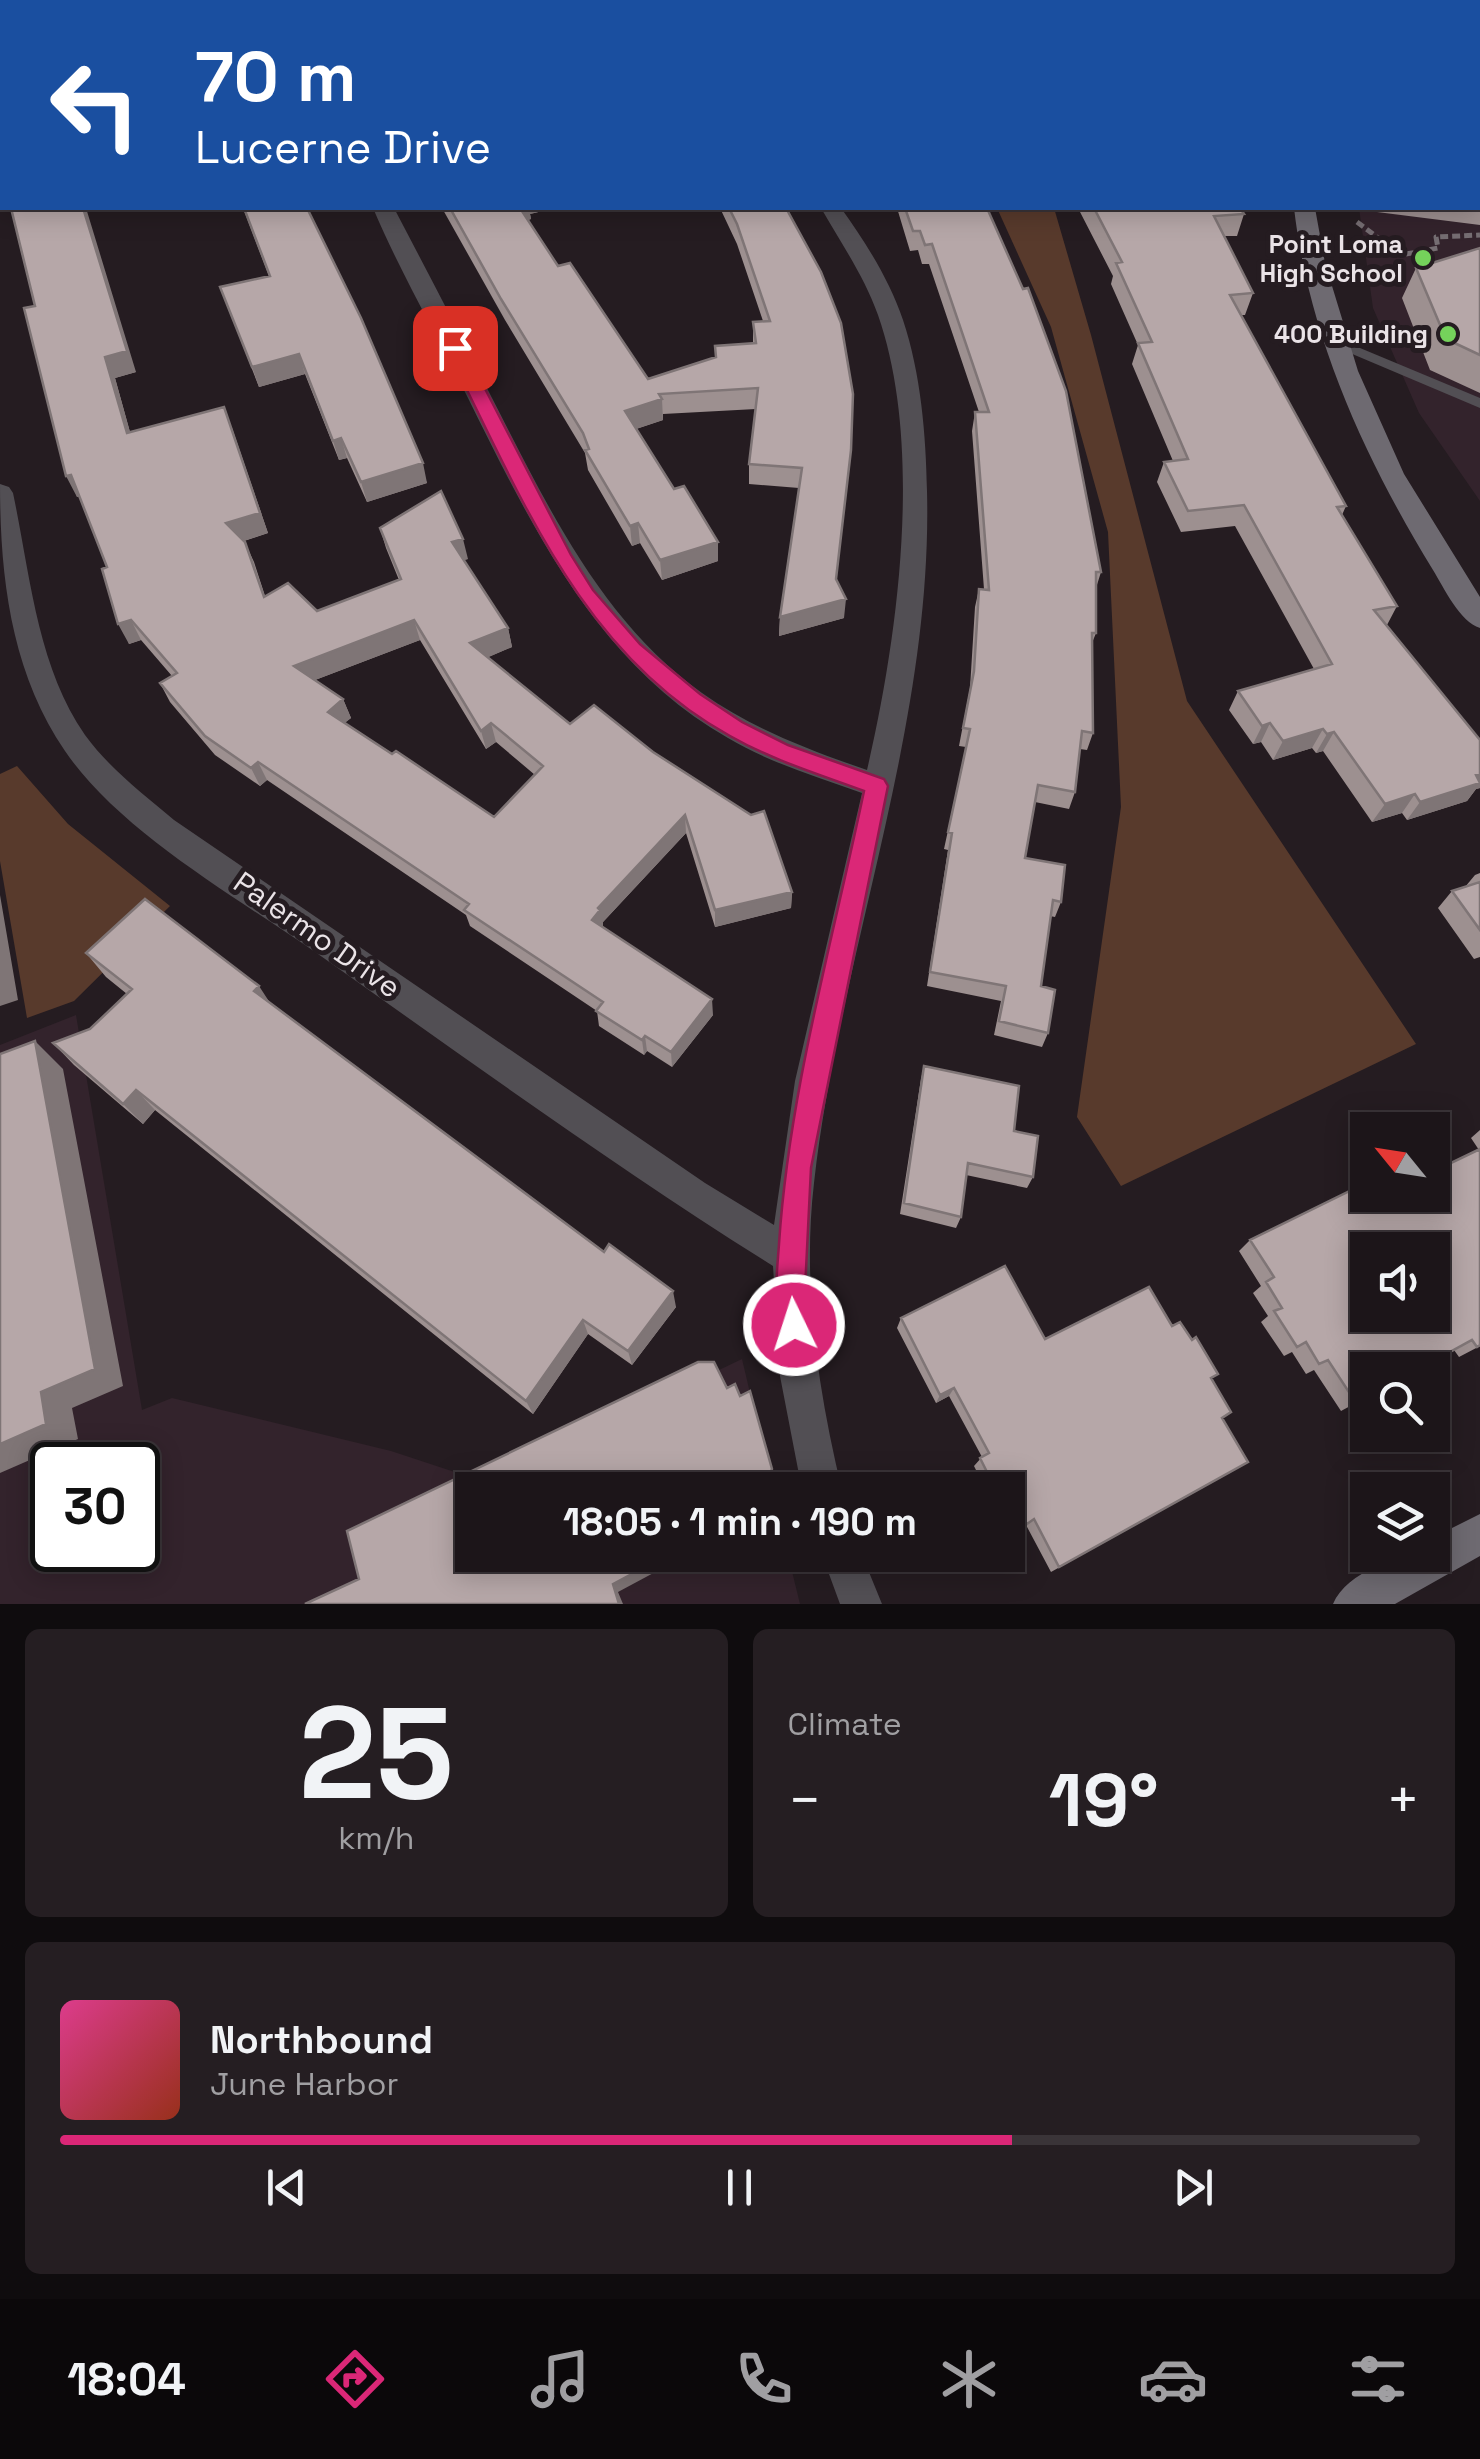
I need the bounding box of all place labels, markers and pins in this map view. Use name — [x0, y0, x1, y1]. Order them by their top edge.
place label: Point Loma High School — [1260, 228, 1403, 289]
marker: Point Loma High School — [1412, 247, 1434, 269]
pin — [413, 306, 498, 391]
place label: 400 Building — [1274, 318, 1428, 350]
marker: 400 Building — [1437, 323, 1459, 345]

